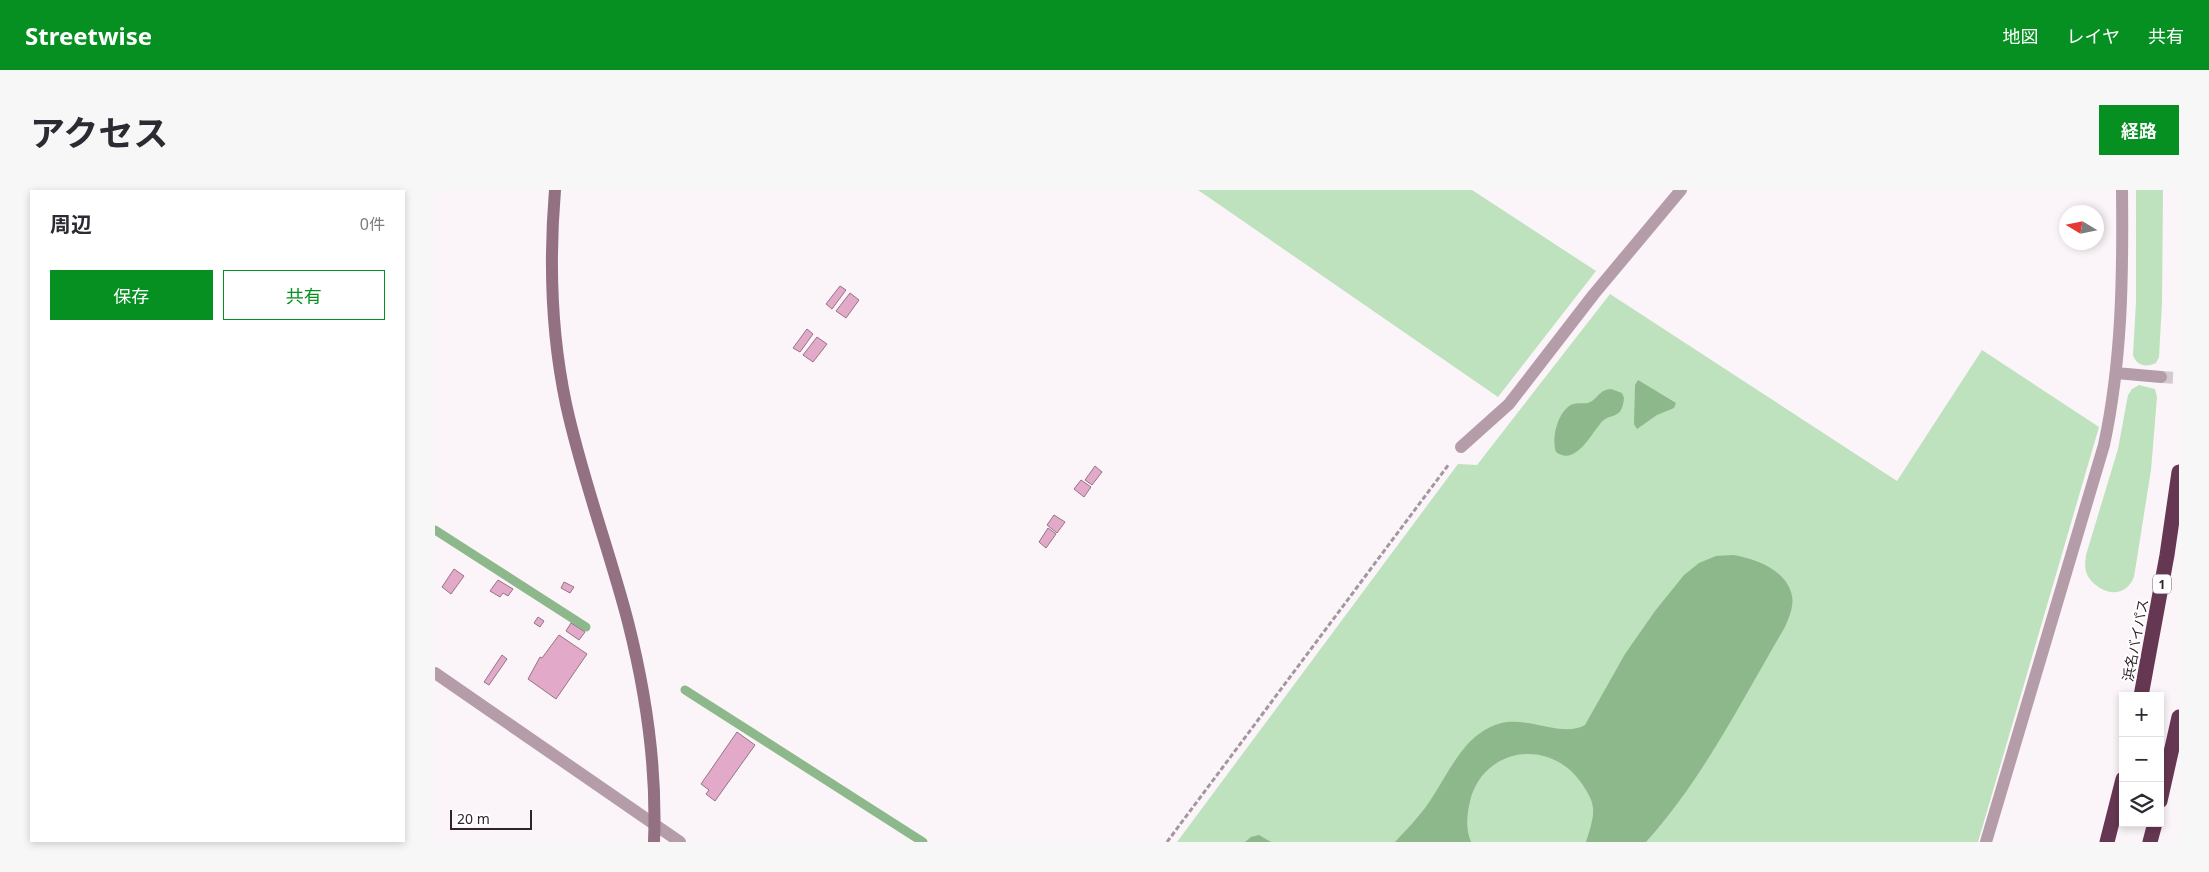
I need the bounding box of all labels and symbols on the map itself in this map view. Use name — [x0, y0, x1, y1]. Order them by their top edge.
north arrow — [2059, 205, 2104, 250]
road number: 1 — [2153, 574, 2171, 594]
street label: 浜名バイパス — [2118, 597, 2152, 683]
scale bar — [450, 807, 533, 830]

